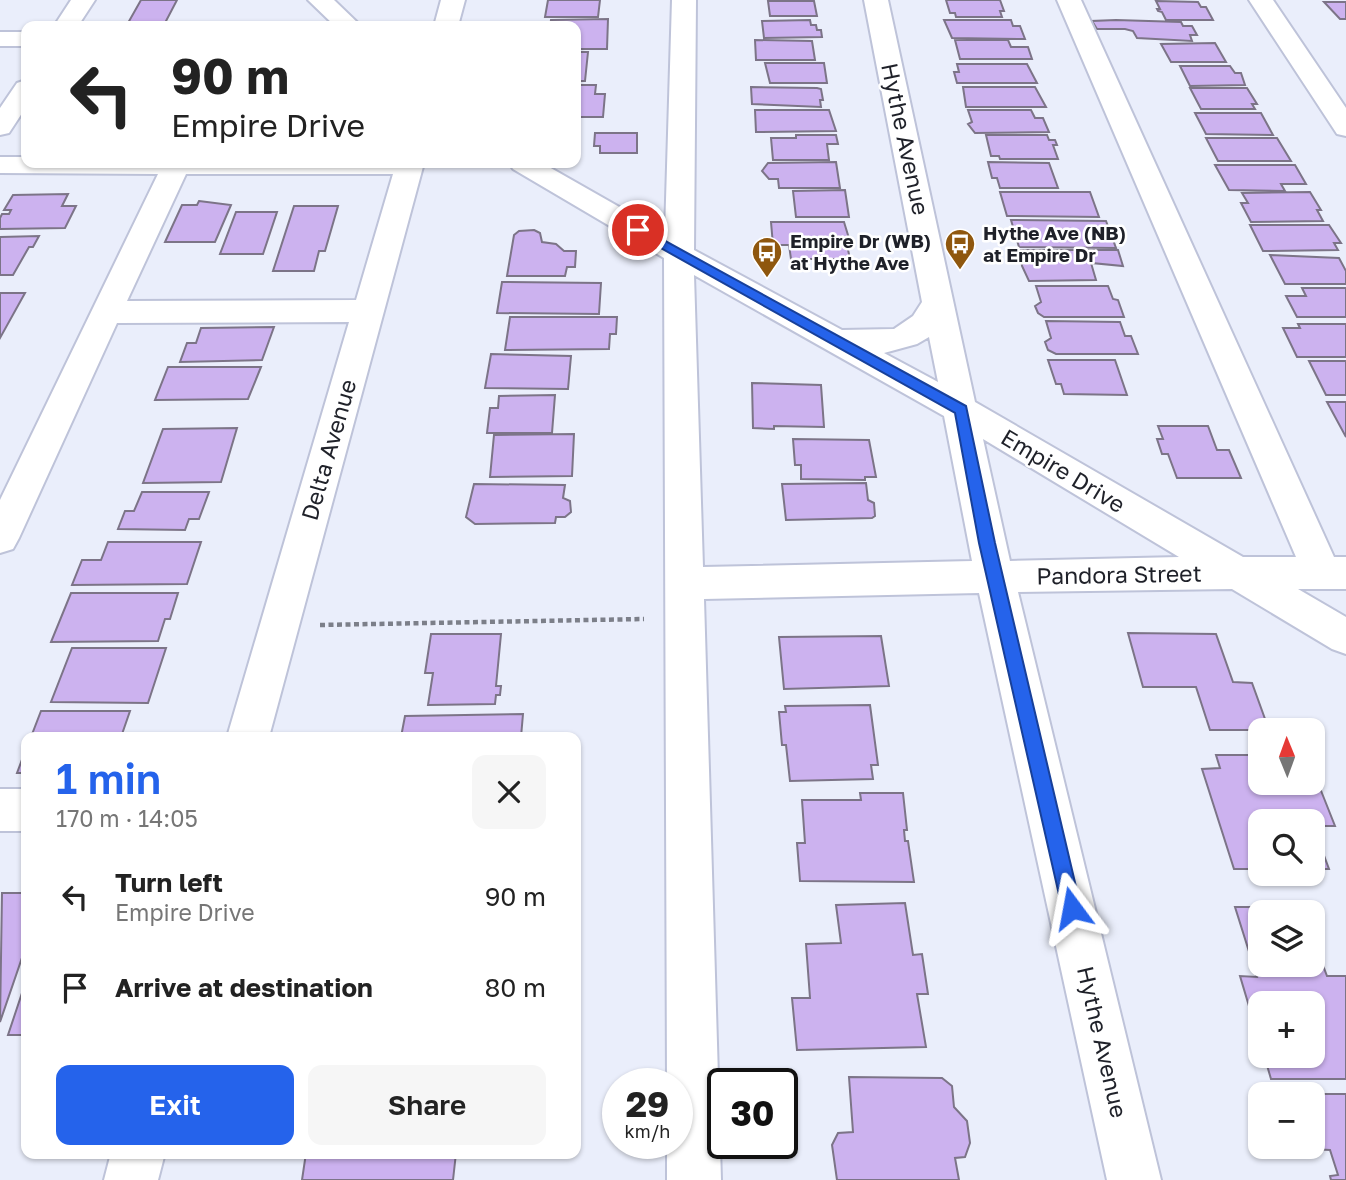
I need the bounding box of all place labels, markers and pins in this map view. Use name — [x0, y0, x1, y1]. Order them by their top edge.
pin — [608, 200, 668, 260]
place label: Hythe Ave (NB) at Empire Dr — [983, 221, 1126, 266]
bus stop icon: Hythe Ave (NB) at Empire Dr — [943, 227, 977, 271]
place label: Empire Dr (WB) at Hythe Ave — [790, 229, 931, 274]
bus stop icon: Empire Dr (WB) at Hythe Ave — [750, 235, 784, 279]

